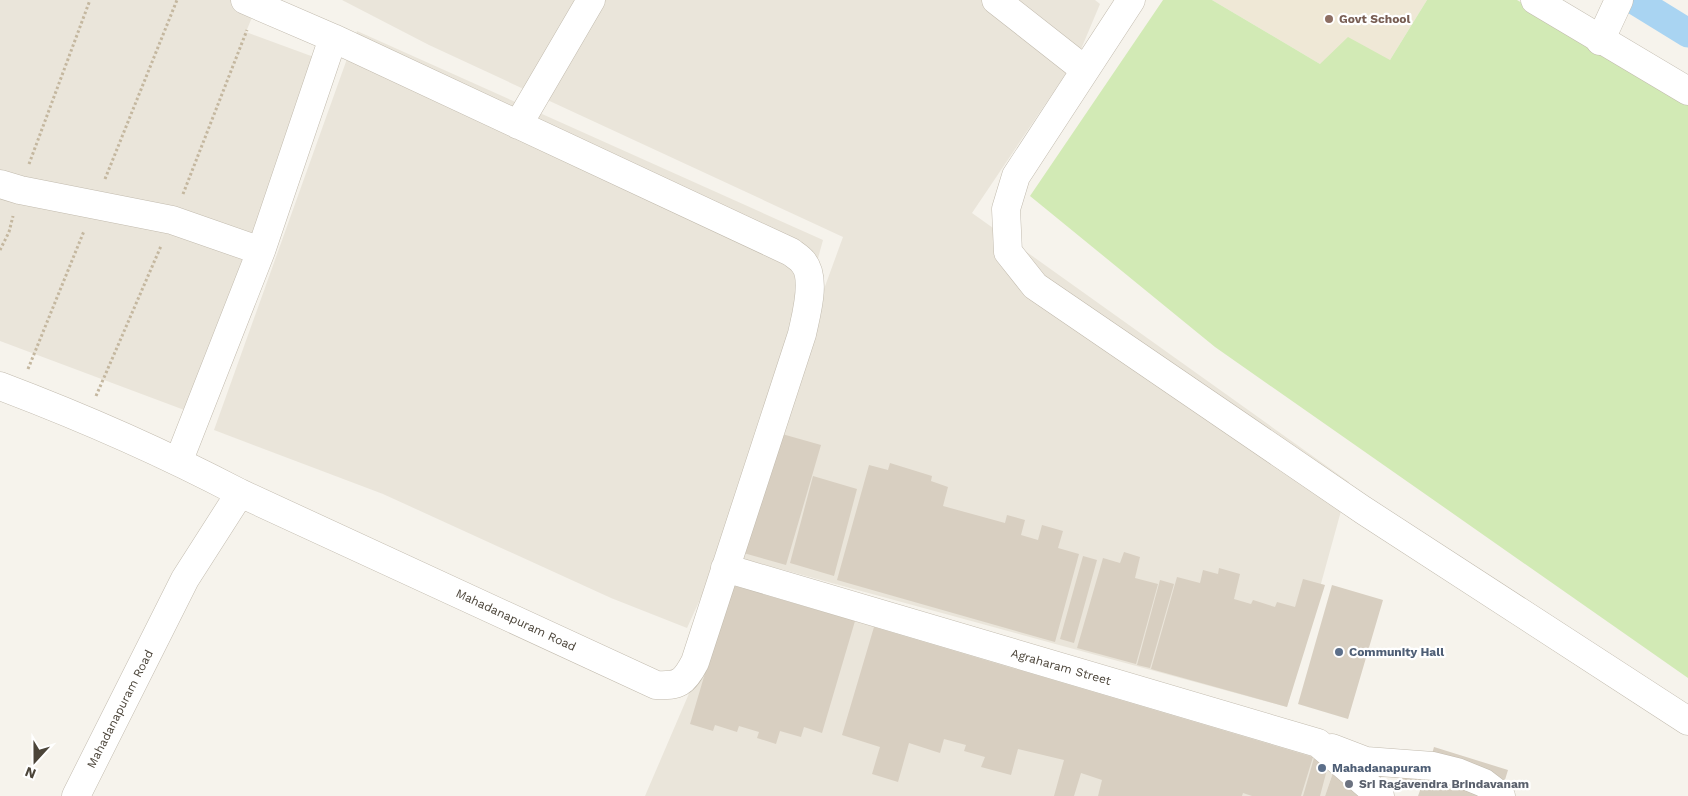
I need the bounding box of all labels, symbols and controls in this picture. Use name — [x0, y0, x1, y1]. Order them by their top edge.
place label: Govt School — [1339, 12, 1411, 26]
marker: Govt School — [1323, 13, 1335, 25]
street label: Mahadanapuram Road — [454, 586, 578, 654]
place label: Community Hall — [1349, 645, 1444, 659]
street label: Agraharam Street — [1009, 646, 1113, 688]
marker: Community Hall — [1333, 646, 1345, 658]
street label: Mahadanapuram Road — [84, 647, 156, 771]
north arrow — [10, 736, 60, 786]
place label: Mahadanapuram — [1332, 761, 1431, 775]
marker: Mahadanapuram — [1316, 762, 1328, 774]
text: N — [23, 764, 38, 782]
place label: Sri Ragavendra Brindavanam — [1359, 777, 1529, 791]
marker: Sri Ragavendra Brindavanam — [1343, 778, 1355, 790]

